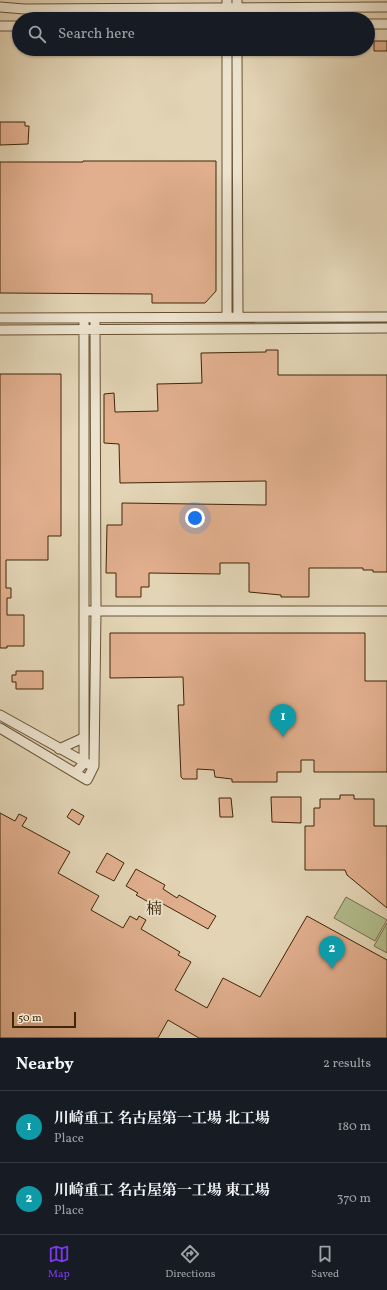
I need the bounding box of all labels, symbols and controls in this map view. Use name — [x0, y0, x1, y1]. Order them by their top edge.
search box — [12, 12, 375, 56]
icon: search — [26, 23, 48, 45]
text: Search here — [58, 24, 135, 45]
your location — [185, 508, 205, 528]
pin: 1 — [270, 704, 296, 737]
district label: 楠 — [146, 899, 162, 921]
pin: 2 — [319, 936, 345, 969]
scale bar — [12, 1010, 76, 1029]
text: 50 m — [18, 1011, 42, 1026]
text: Nearby — [16, 1053, 74, 1076]
text: 2 results — [323, 1055, 371, 1073]
text: 川崎重工 名古屋第一工場 北工場 — [54, 1109, 270, 1130]
text: 1 — [26, 1118, 32, 1136]
text: 180 m — [337, 1118, 371, 1136]
text: Place — [54, 1130, 84, 1148]
text: 川崎重工 名古屋第一工場 東工場 — [54, 1181, 270, 1202]
text: 2 — [26, 1190, 32, 1208]
text: 370 m — [337, 1190, 371, 1208]
text: Place — [54, 1202, 84, 1220]
tab: Map — [48, 1243, 70, 1282]
tab: Directions — [165, 1243, 216, 1282]
tab: Saved — [311, 1243, 339, 1282]

